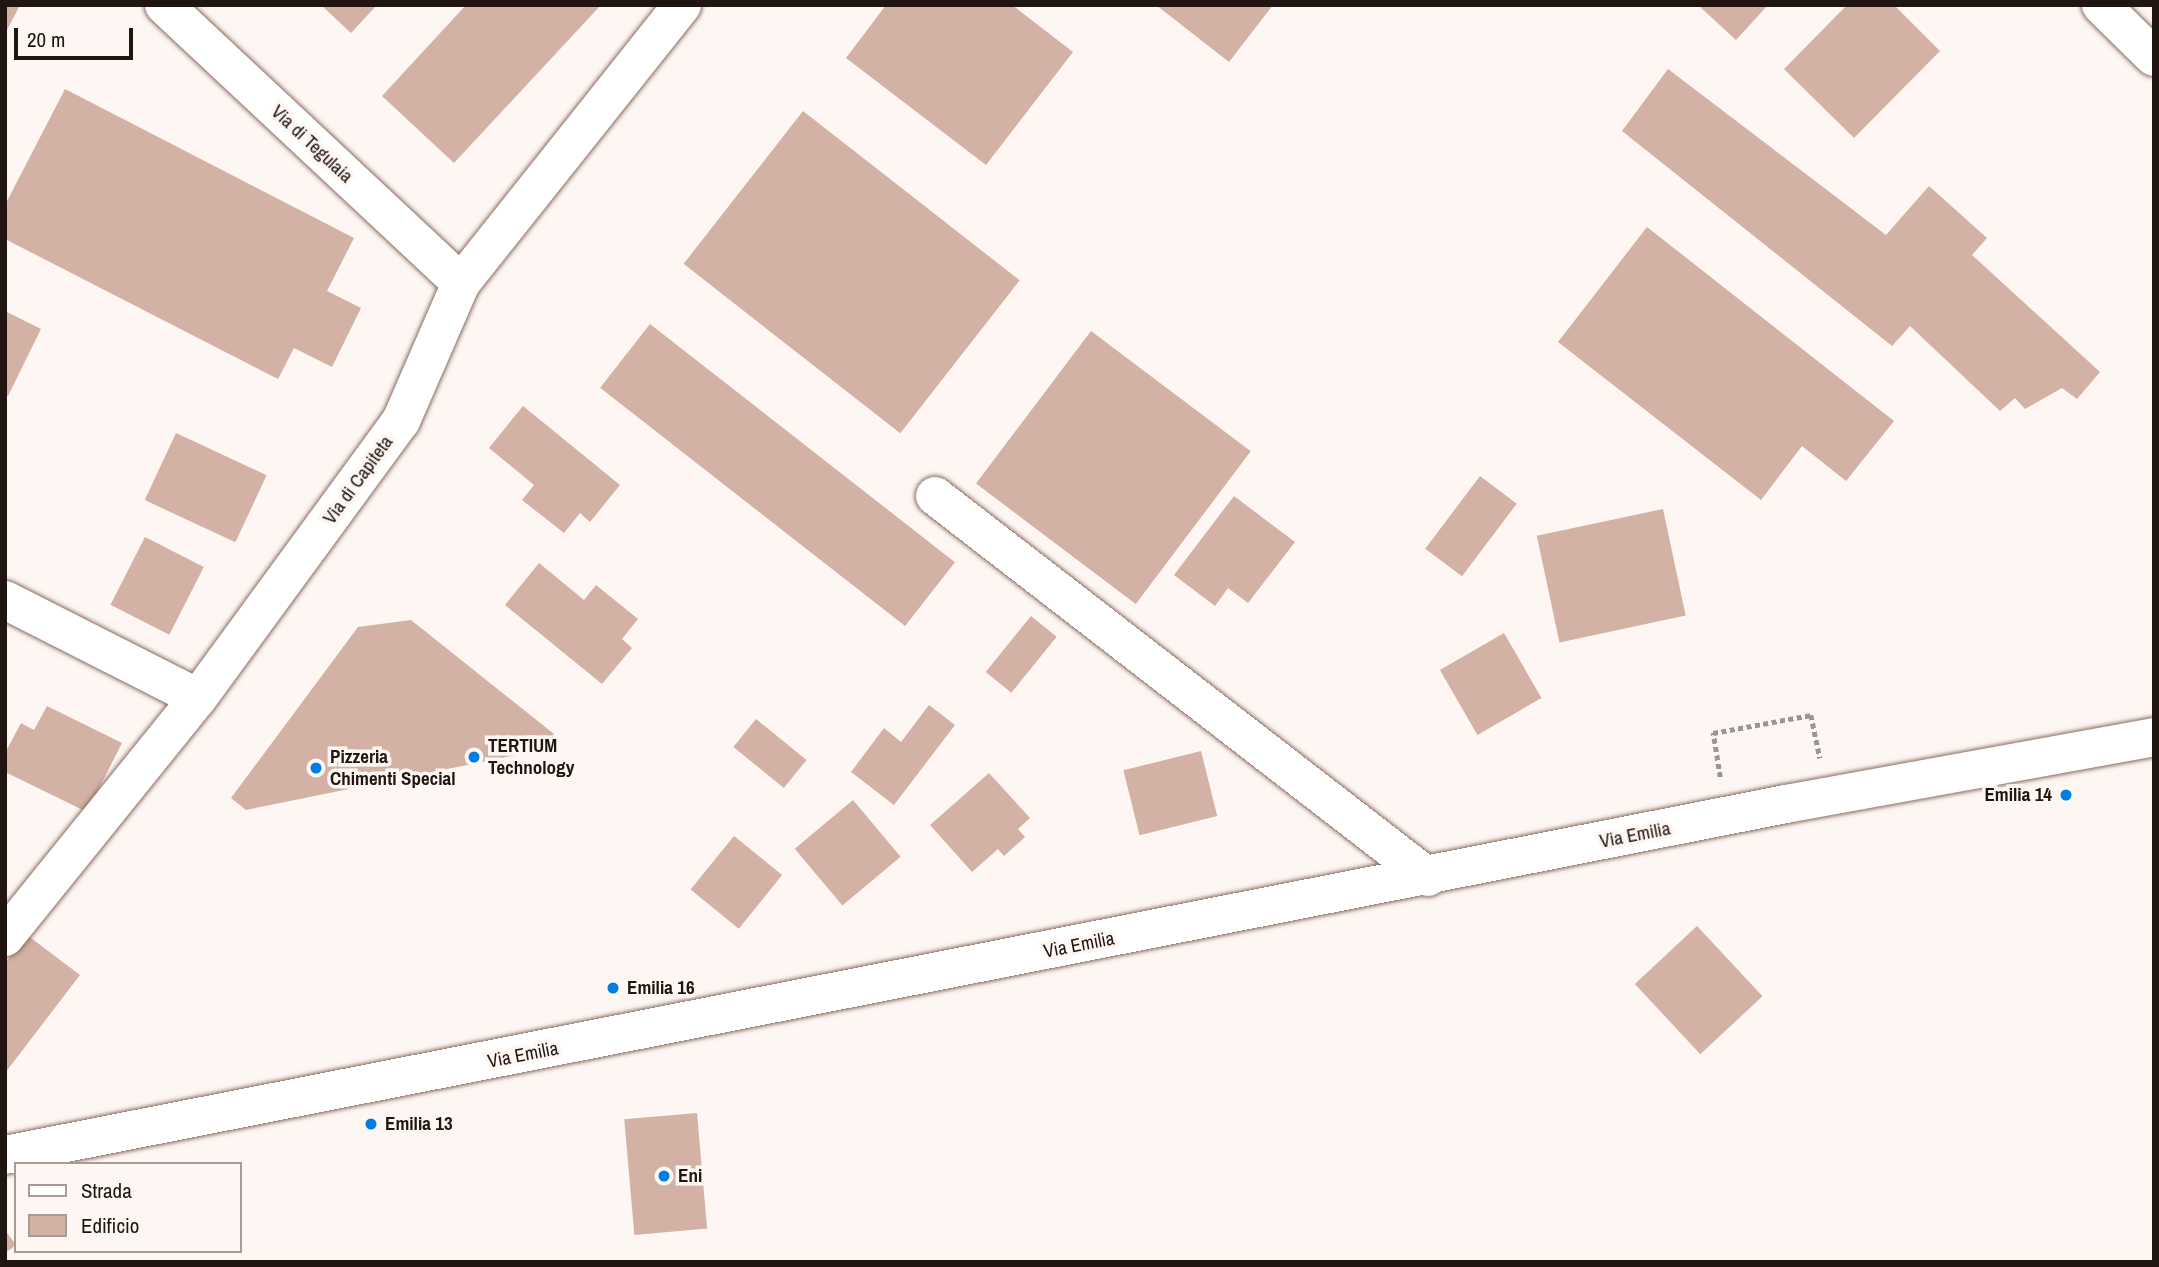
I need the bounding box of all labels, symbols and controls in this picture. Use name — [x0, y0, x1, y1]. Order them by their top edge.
scale bar — [18, 14, 136, 58]
text: 20 m — [27, 25, 65, 54]
street label: Via di Tegulaia — [266, 100, 358, 188]
street label: Via di Capiteta — [318, 431, 398, 529]
place label: TERTIUM Technology — [488, 735, 574, 779]
place label: Pizzeria Chimenti Special — [330, 746, 456, 790]
marker: TERTIUM Technology — [466, 749, 482, 765]
marker: Pizzeria Chimenti Special — [308, 760, 324, 776]
place label: Emilia 14 — [1984, 784, 2052, 806]
marker: Emilia 14 — [2058, 787, 2074, 803]
street label: Via Emilia — [1598, 817, 1672, 853]
street label: Via Emilia — [1042, 927, 1116, 963]
place label: Emilia 16 — [627, 977, 695, 999]
marker: Emilia 16 — [605, 980, 621, 996]
street label: Via Emilia — [486, 1037, 560, 1073]
place label: Emilia 13 — [385, 1113, 453, 1135]
marker: Emilia 13 — [363, 1116, 379, 1132]
legend — [14, 1162, 242, 1253]
place label: Eni — [678, 1165, 702, 1187]
marker: Eni — [656, 1168, 672, 1184]
text: Strada — [81, 1176, 132, 1205]
text: Edificio — [81, 1211, 139, 1240]

